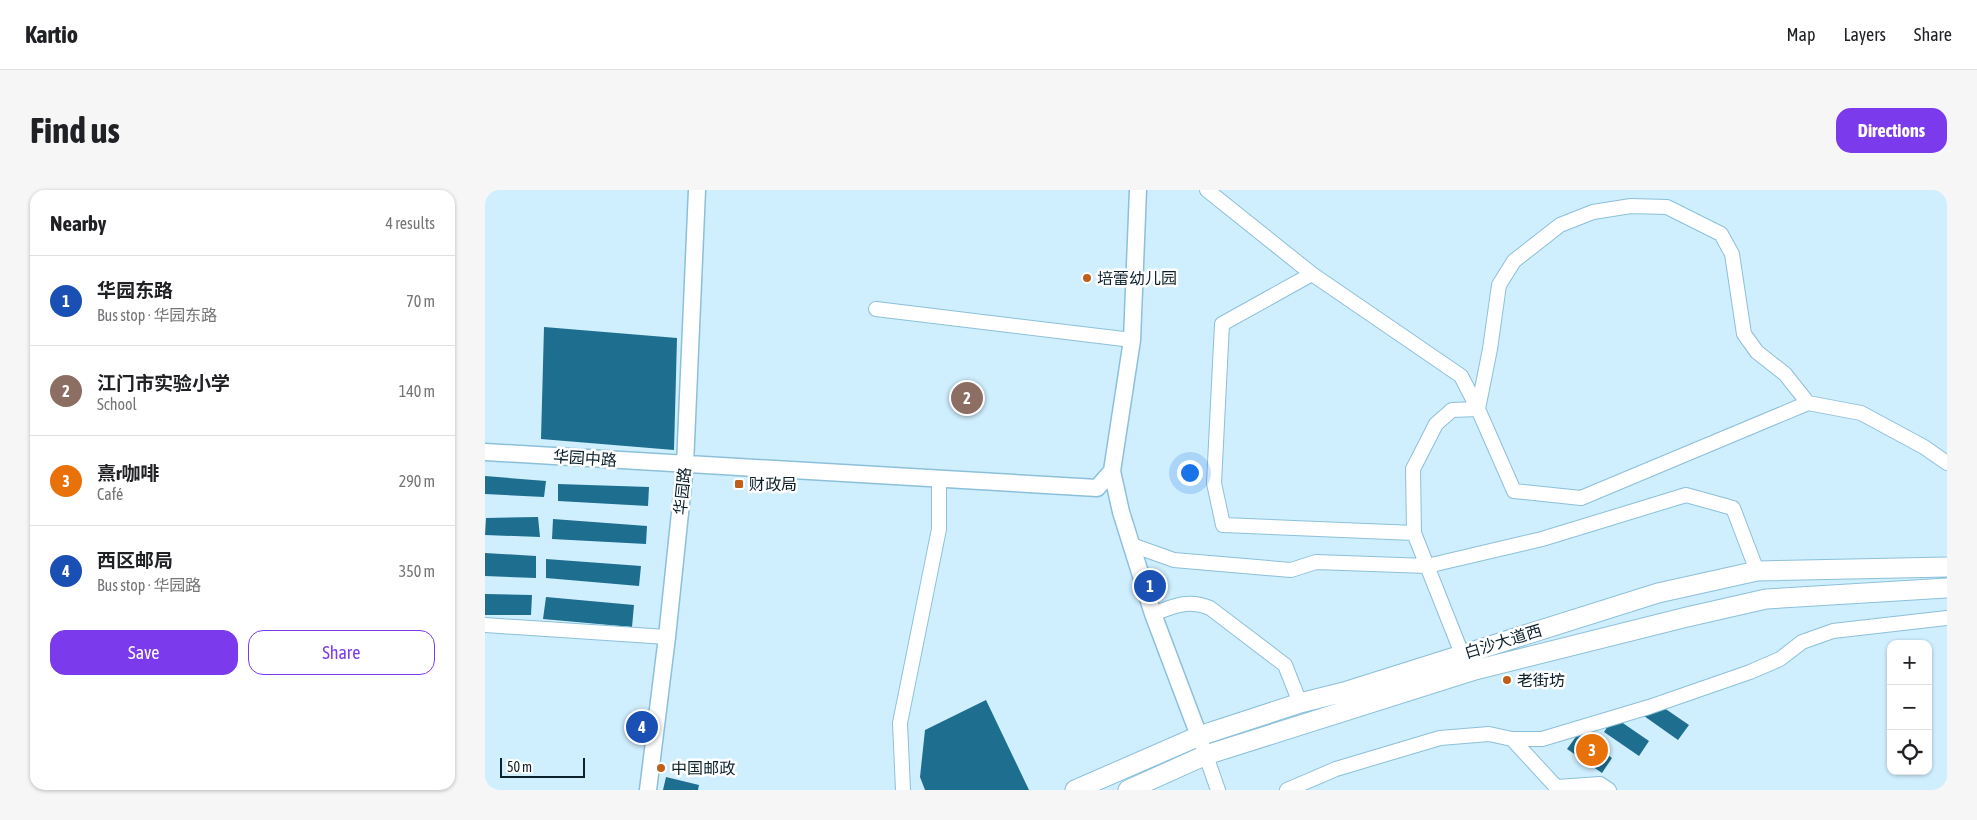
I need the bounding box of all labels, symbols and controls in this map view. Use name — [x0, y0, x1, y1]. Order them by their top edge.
text: Kartio — [25, 21, 78, 48]
text: Map — [1786, 24, 1815, 45]
text: Layers — [1843, 24, 1886, 45]
text: Share — [1914, 24, 1952, 45]
button: Directions — [1836, 108, 1947, 153]
text: Find us — [30, 110, 120, 150]
text: Nearby — [50, 211, 106, 235]
text: 4 results — [385, 214, 435, 232]
place label: 培蕾幼儿园 — [1097, 269, 1177, 287]
marker: 培蕾幼儿园 — [1081, 272, 1093, 284]
text: 华园东路 — [97, 279, 173, 301]
text: 1 — [62, 292, 70, 310]
text: 70 m — [406, 292, 435, 310]
text: Bus stop · 华园东路 — [97, 306, 217, 324]
text: 江门市实验小学 — [97, 372, 230, 394]
pin: 2 — [951, 379, 983, 417]
text: 2 — [62, 382, 70, 400]
text: 140 m — [399, 382, 435, 400]
text: School — [97, 395, 137, 413]
street label: 华园中路 — [552, 447, 618, 469]
your location — [1177, 460, 1203, 486]
text: 熹r咖啡 — [97, 462, 160, 484]
street label: 华园路 — [671, 466, 693, 516]
text: 3 — [62, 472, 70, 490]
text: 290 m — [399, 472, 435, 490]
place label: 财政局 — [749, 475, 797, 493]
marker: 财政局 — [733, 478, 745, 490]
text: Café — [97, 485, 123, 503]
text: 西区邮局 — [97, 549, 173, 571]
text: 4 — [62, 562, 70, 580]
text: 350 m — [399, 562, 435, 580]
pin: 1 — [1134, 567, 1166, 605]
text: Bus stop · 华园路 — [97, 576, 201, 594]
street label: 白沙大道西 — [1462, 621, 1544, 661]
button: Save — [50, 630, 238, 675]
button: Share — [248, 630, 435, 675]
map controls — [1887, 640, 1932, 775]
button: + — [1887, 640, 1932, 685]
place label: 老街坊 — [1517, 671, 1565, 689]
marker: 老街坊 — [1501, 674, 1513, 686]
button: − — [1887, 685, 1932, 730]
pin: 4 — [626, 708, 658, 746]
button: locate — [1887, 730, 1932, 775]
pin: 3 — [1576, 731, 1608, 769]
scale bar — [500, 755, 585, 778]
text: 50 m — [507, 759, 532, 775]
place label: 中国邮政 — [671, 759, 735, 777]
marker: 中国邮政 — [655, 762, 667, 774]

